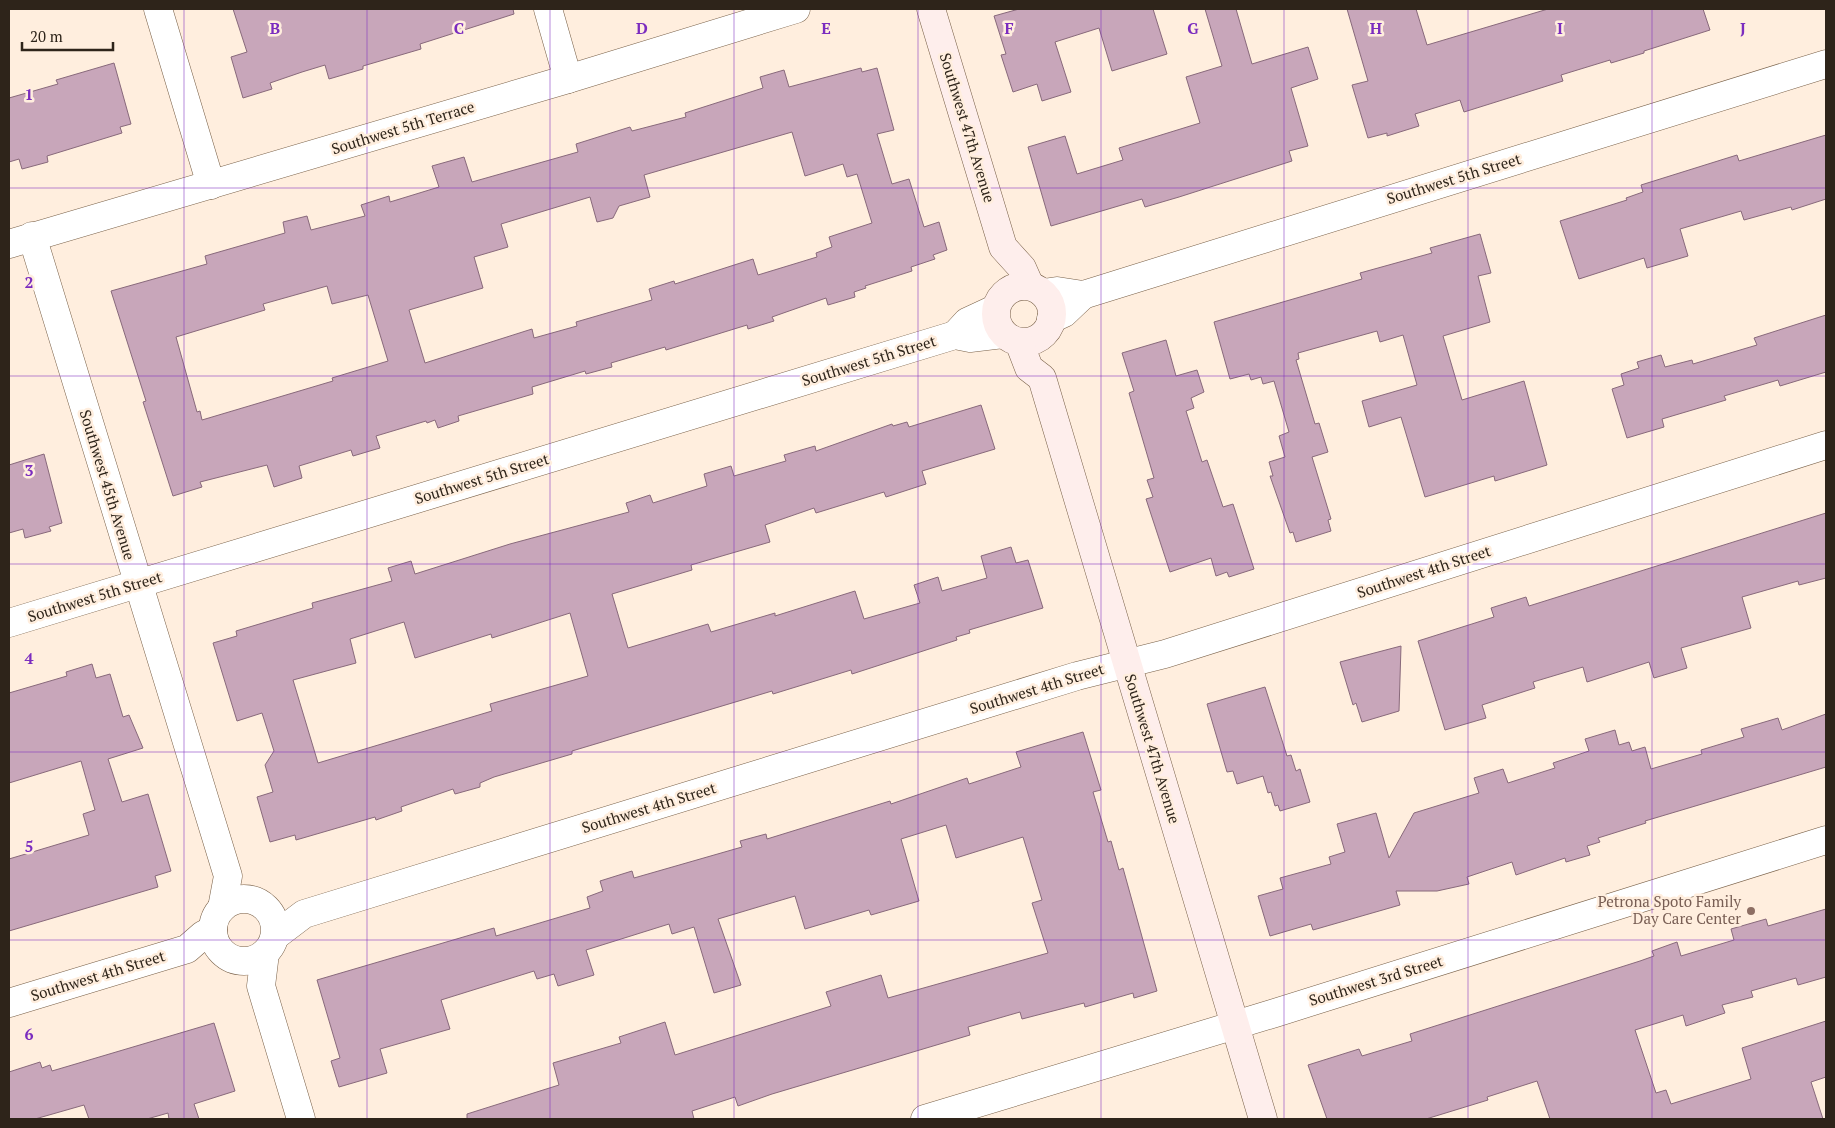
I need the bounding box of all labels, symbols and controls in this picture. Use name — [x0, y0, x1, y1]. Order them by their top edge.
text: B — [270, 17, 280, 39]
text: C — [454, 17, 464, 39]
text: D — [636, 17, 648, 39]
text: E — [821, 17, 831, 39]
text: F — [1004, 17, 1014, 39]
text: G — [1187, 17, 1199, 39]
text: H — [1370, 17, 1382, 39]
text: I — [1557, 17, 1563, 39]
text: J — [1740, 17, 1746, 39]
scale bar — [22, 20, 114, 52]
text: 20 m — [30, 26, 63, 46]
street label: Southwest 47th Avenue — [936, 50, 1000, 205]
text: 1 — [24, 83, 34, 105]
street label: Southwest 5th Terrace — [329, 96, 477, 158]
street label: Southwest 5th Street — [1384, 148, 1524, 208]
text: 2 — [24, 271, 34, 293]
street label: Southwest 5th Street — [799, 330, 939, 390]
street label: Southwest 45th Avenue — [76, 407, 140, 562]
street label: Southwest 5th Street — [412, 448, 552, 508]
text: 3 — [24, 459, 34, 481]
street label: Southwest 4th Street — [1354, 540, 1493, 602]
street label: Southwest 5th Street — [25, 566, 165, 626]
text: 4 — [24, 647, 34, 669]
street label: Southwest 4th Street — [967, 658, 1107, 718]
street label: Southwest 47th Avenue — [1121, 671, 1185, 826]
street label: Southwest 4th Street — [579, 777, 719, 837]
text: 5 — [24, 835, 34, 857]
place label: Petrona Spoto Family Day Care Center — [1598, 891, 1741, 928]
marker: Petrona Spoto Family Day Care Center — [1745, 905, 1757, 917]
street label: Southwest 4th Street — [28, 945, 168, 1005]
street label: Southwest 3rd Street — [1306, 950, 1446, 1010]
text: 6 — [24, 1023, 34, 1045]

